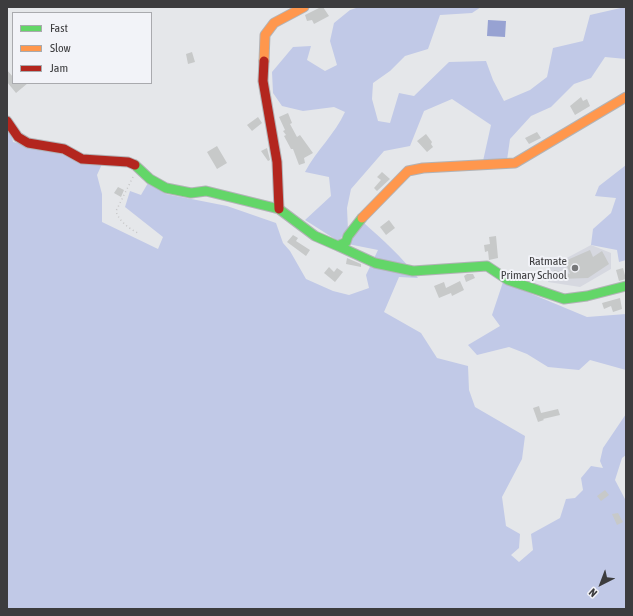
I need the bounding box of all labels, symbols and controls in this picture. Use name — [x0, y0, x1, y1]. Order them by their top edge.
legend — [12, 12, 152, 84]
text: Fast — [50, 21, 68, 35]
text: Slow — [50, 41, 71, 55]
text: Jam — [50, 61, 68, 75]
place label: Ratmate Primary School — [501, 254, 567, 282]
marker: Ratmate Primary School — [570, 263, 580, 273]
north arrow — [581, 564, 621, 604]
text: N — [587, 586, 599, 600]

